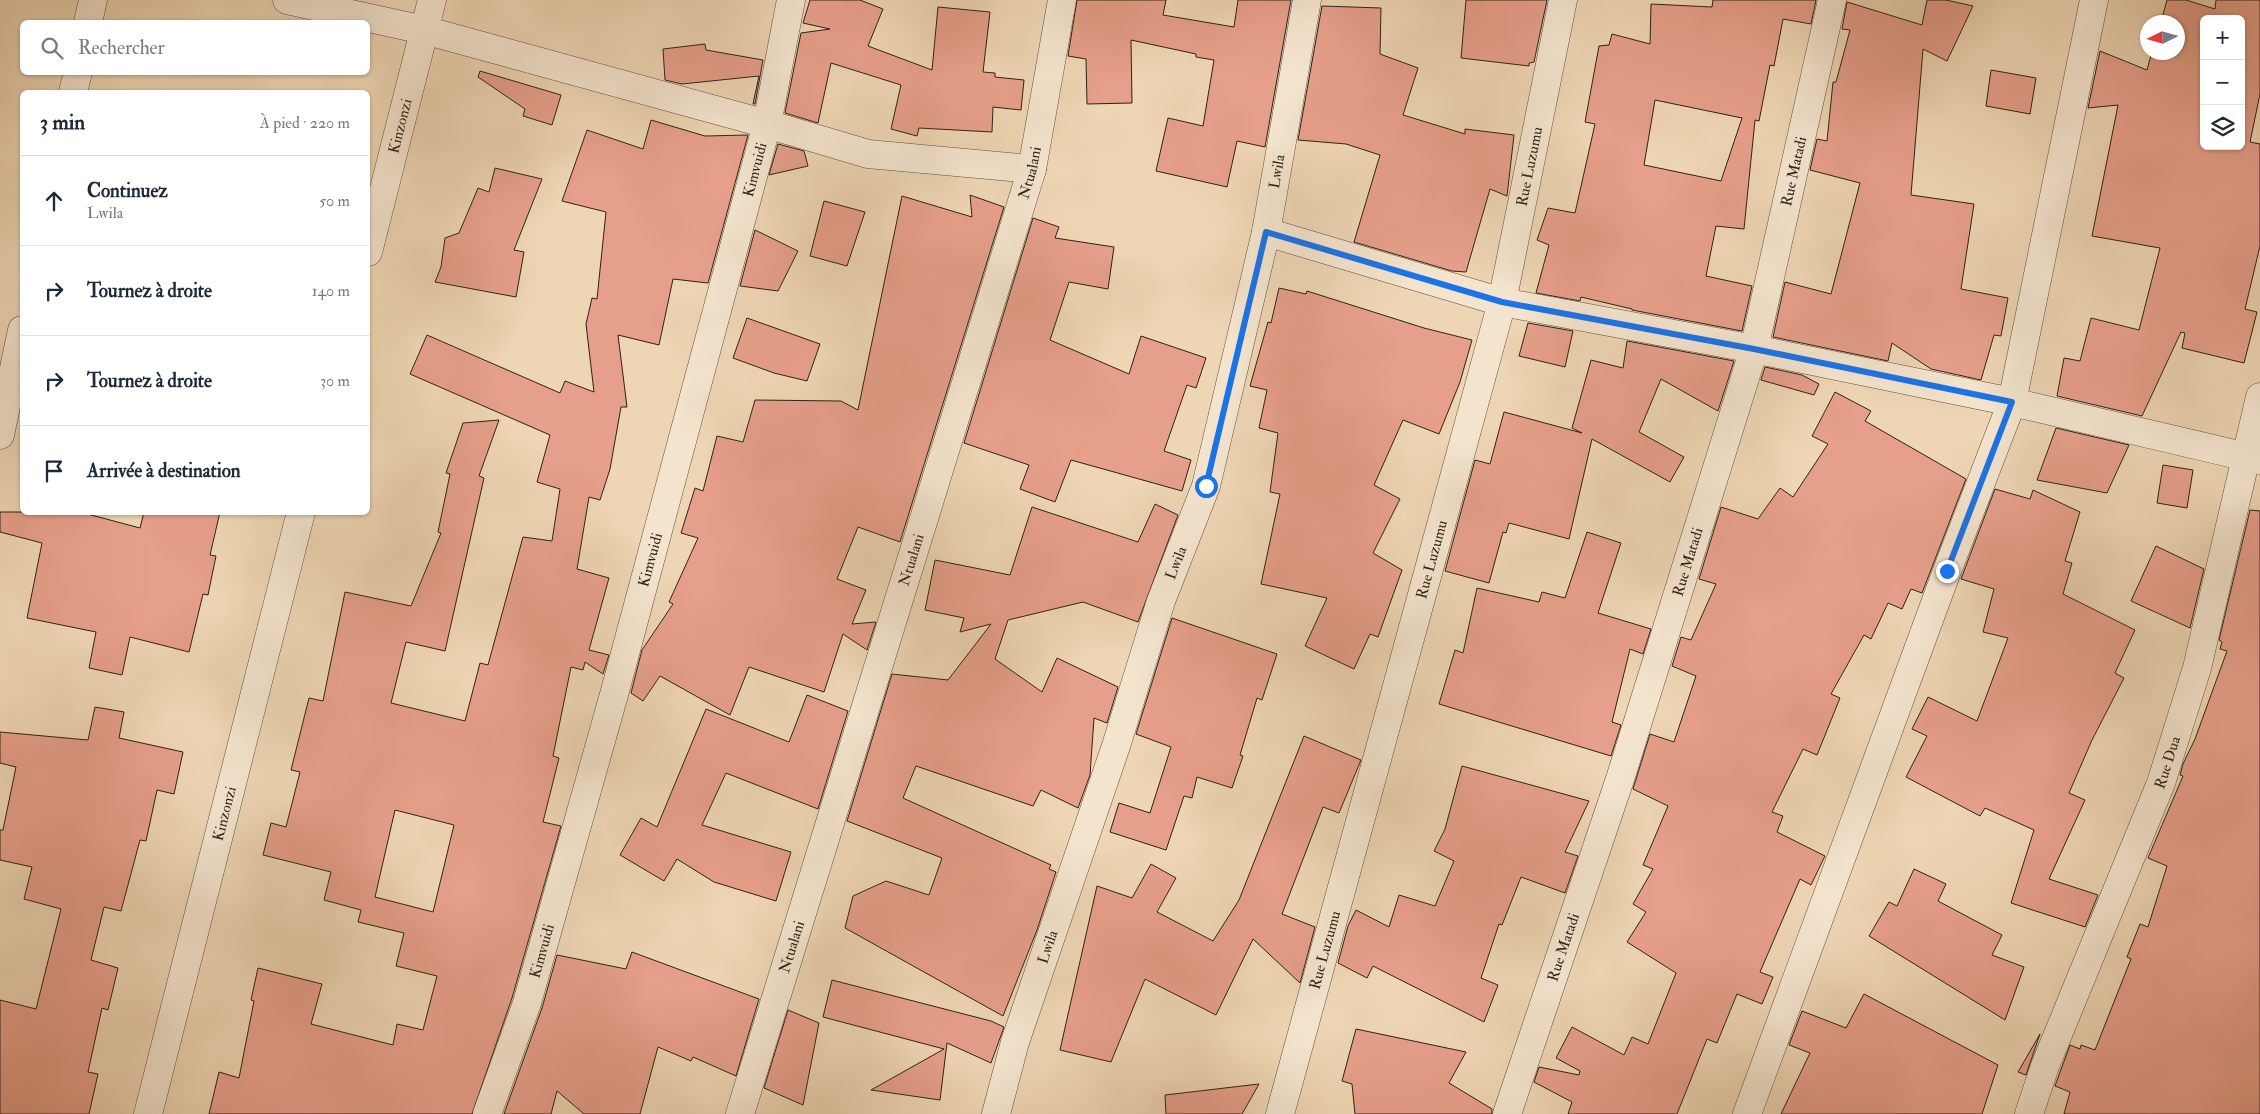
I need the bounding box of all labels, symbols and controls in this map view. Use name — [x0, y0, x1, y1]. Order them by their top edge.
north arrow — [2140, 15, 2185, 60]
map controls — [2200, 15, 2245, 150]
button: + — [2200, 15, 2245, 60]
search box — [20, 20, 370, 75]
icon: search — [38, 34, 66, 62]
text: Rechercher — [78, 36, 165, 60]
button: − — [2200, 60, 2245, 105]
street label: Kinzonzi — [384, 97, 416, 155]
button: layers — [2200, 105, 2245, 150]
text: 3 min — [40, 109, 85, 136]
text: À pied · 220 m — [260, 113, 350, 133]
street label: Rue Luzumu — [1512, 125, 1547, 208]
street label: Rue Matadi — [1777, 135, 1811, 208]
street label: Kimvuidi — [738, 140, 771, 199]
street label: Ntualani — [1014, 145, 1045, 201]
street label: Lwila — [1264, 152, 1289, 190]
text: Continuez — [87, 179, 168, 203]
icon: ahead — [40, 187, 68, 215]
text: 50 m — [319, 191, 350, 211]
text: Lwila — [87, 203, 123, 223]
icon: right — [40, 277, 68, 305]
text: Tournez à droite — [87, 279, 212, 303]
text: 140 m — [312, 281, 350, 301]
icon: right — [40, 367, 68, 395]
text: Tournez à droite — [87, 369, 212, 393]
text: 30 m — [320, 371, 350, 391]
icon: arrive — [40, 457, 68, 485]
text: Arrivée à destination — [87, 459, 241, 483]
route start — [1195, 475, 1218, 498]
street label: Rue Luzumu — [1412, 518, 1452, 601]
street label: Rue Matadi — [1668, 525, 1707, 598]
street label: Kimvuidi — [634, 531, 667, 589]
street label: Ntualani — [894, 531, 928, 588]
street label: Lwila — [1161, 543, 1191, 582]
route end — [1936, 560, 1959, 583]
street label: Rue Dua — [2150, 733, 2185, 792]
street label: Kinzonzi — [208, 784, 240, 843]
street label: Rue Luzumu — [1305, 908, 1345, 991]
street label: Rue Matadi — [1543, 911, 1584, 984]
street label: Ntualani — [775, 918, 809, 975]
street label: Kimvuidi — [525, 922, 558, 980]
street label: Lwila — [1033, 927, 1062, 966]

